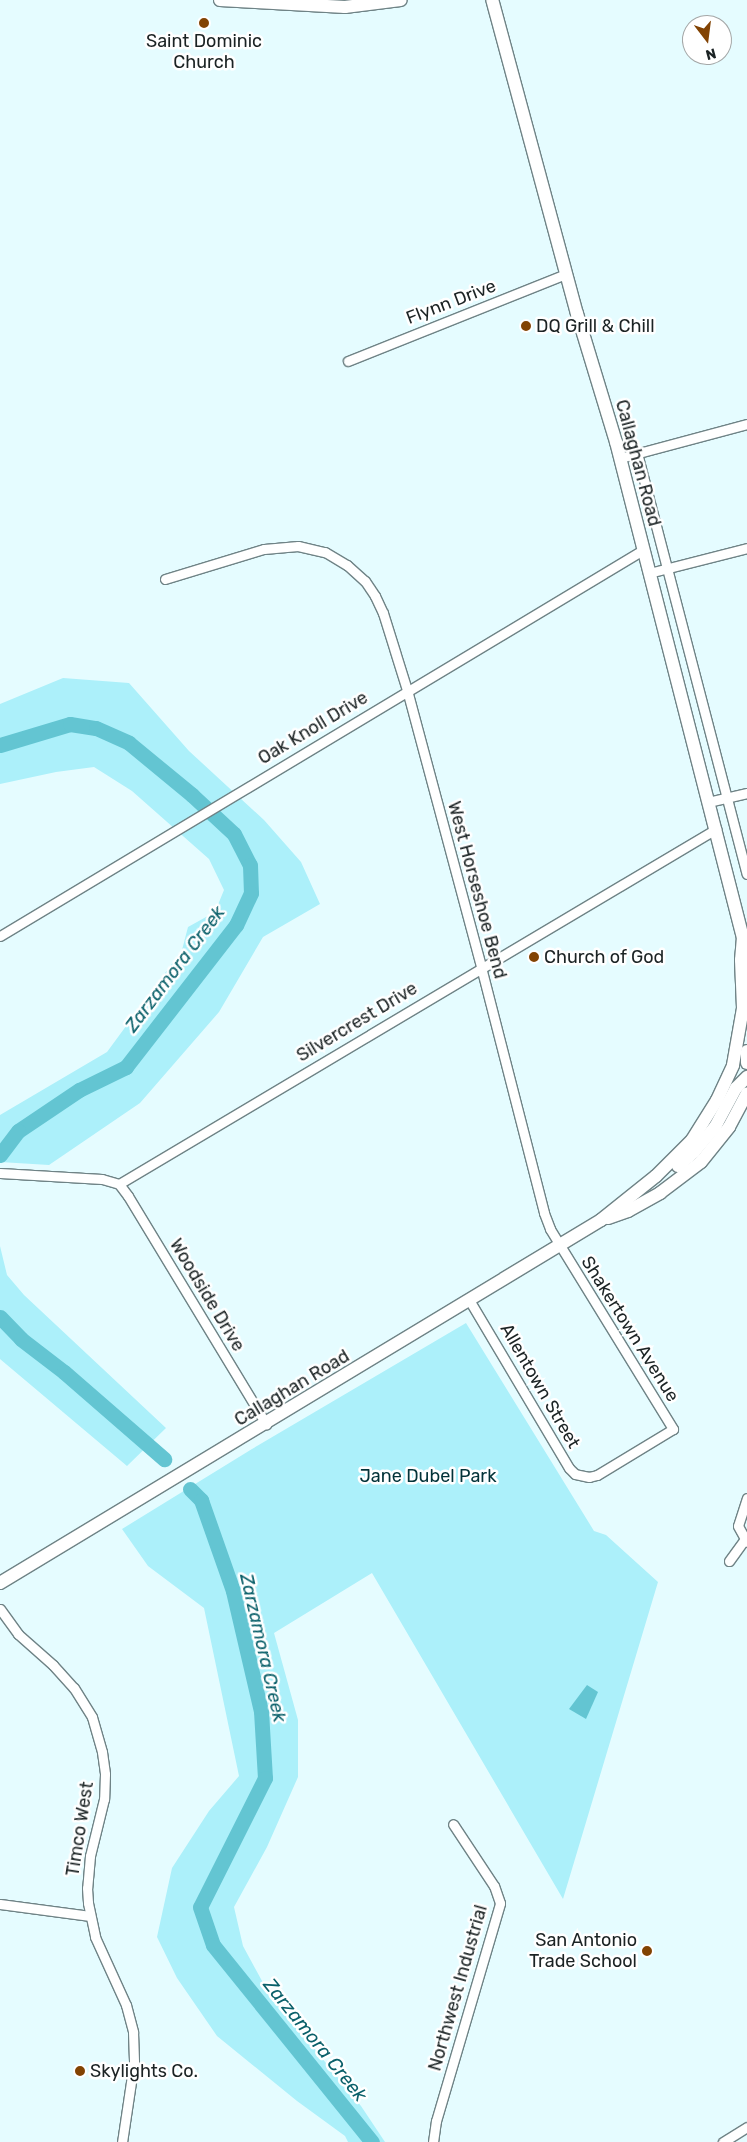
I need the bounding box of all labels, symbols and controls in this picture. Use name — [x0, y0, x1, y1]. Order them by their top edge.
north arrow — [682, 15, 732, 65]
marker: Saint Dominic Church — [198, 17, 210, 29]
place label: Saint Dominic Church — [146, 31, 262, 74]
text: N — [704, 44, 718, 64]
street label: Flynn Drive — [403, 275, 499, 329]
place label: DQ Grill & Chill — [536, 315, 655, 337]
marker: DQ Grill & Chill — [520, 320, 532, 332]
street label: Callaghan Road — [611, 397, 665, 529]
street label: Oak Knoll Drive — [254, 687, 372, 769]
street label: West Horseshoe Bend — [443, 799, 511, 981]
water label: Zarzamora Creek — [120, 901, 230, 1037]
place label: Church of God — [544, 946, 665, 968]
marker: Church of God — [528, 951, 540, 963]
street label: Silvercrest Drive — [293, 977, 421, 1067]
street label: Woodside Drive — [165, 1235, 249, 1355]
street label: Shakertown Avenue — [576, 1252, 684, 1406]
street label: Allentown Street — [496, 1320, 584, 1452]
street label: Callaghan Road — [231, 1345, 353, 1431]
park label: Jane Dubel Park — [360, 1465, 496, 1487]
water label: Zarzamora Creek — [235, 1571, 291, 1725]
street label: Timco West — [62, 1780, 98, 1878]
street label: Northwest Industrial — [424, 1903, 492, 2073]
place label: San Antonio Trade School — [529, 1930, 637, 1972]
marker: San Antonio Trade School — [641, 1945, 653, 1957]
water label: Zarzamora Creek — [258, 1974, 372, 2106]
place label: Skylights Co. — [90, 2060, 198, 2082]
marker: Skylights Co. — [74, 2065, 86, 2077]

